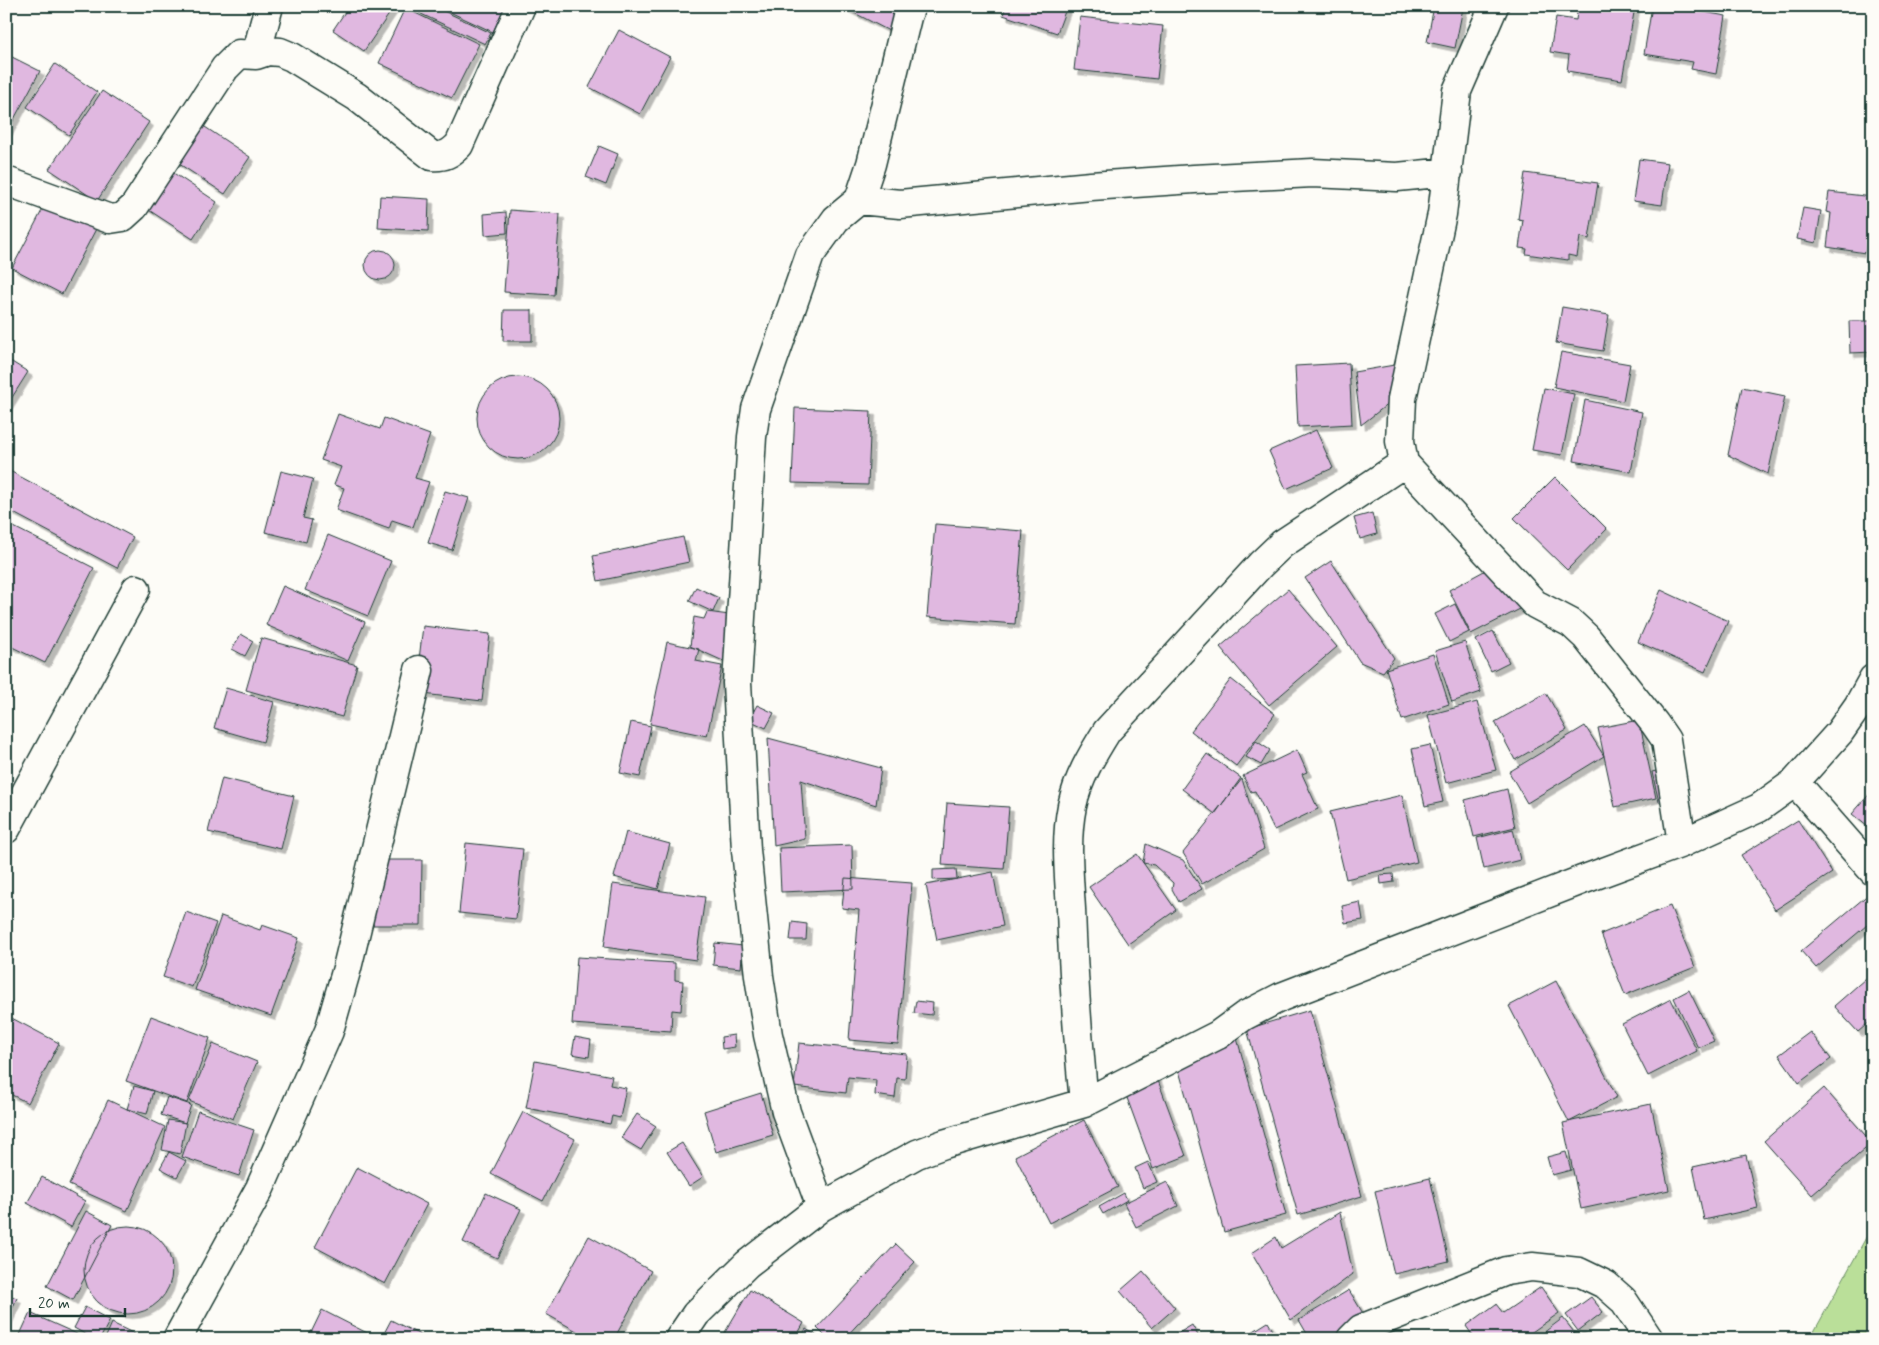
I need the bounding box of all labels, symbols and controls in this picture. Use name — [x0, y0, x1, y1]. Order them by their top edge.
scale bar — [30, 1285, 125, 1317]
text: 20 m — [38, 1294, 70, 1314]

